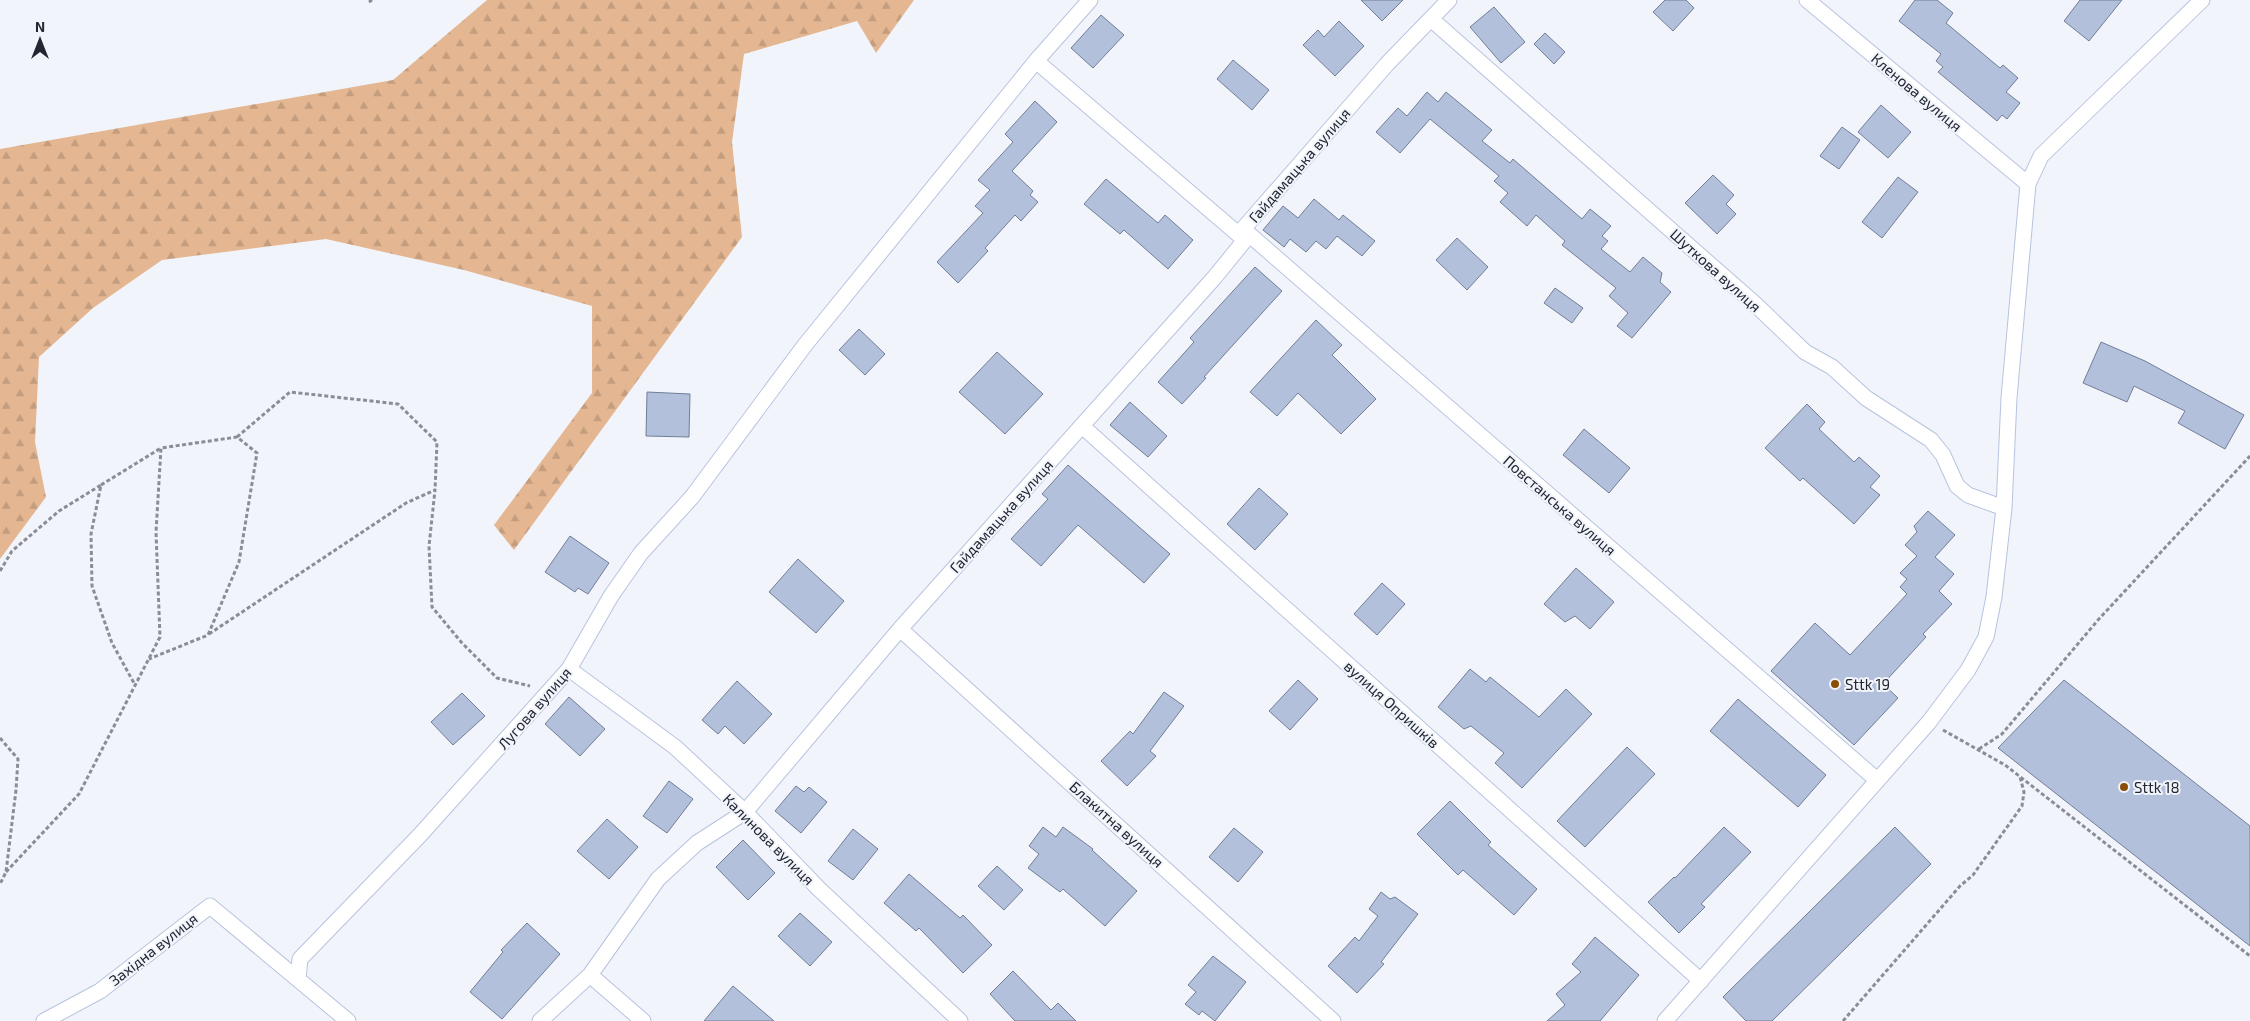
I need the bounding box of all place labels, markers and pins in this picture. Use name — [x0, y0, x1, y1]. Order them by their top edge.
place label: Sttk 19 — [1845, 675, 1890, 693]
marker: Sttk 19 — [1829, 678, 1841, 690]
place label: Sttk 18 — [2134, 778, 2180, 796]
marker: Sttk 18 — [2118, 781, 2130, 793]

